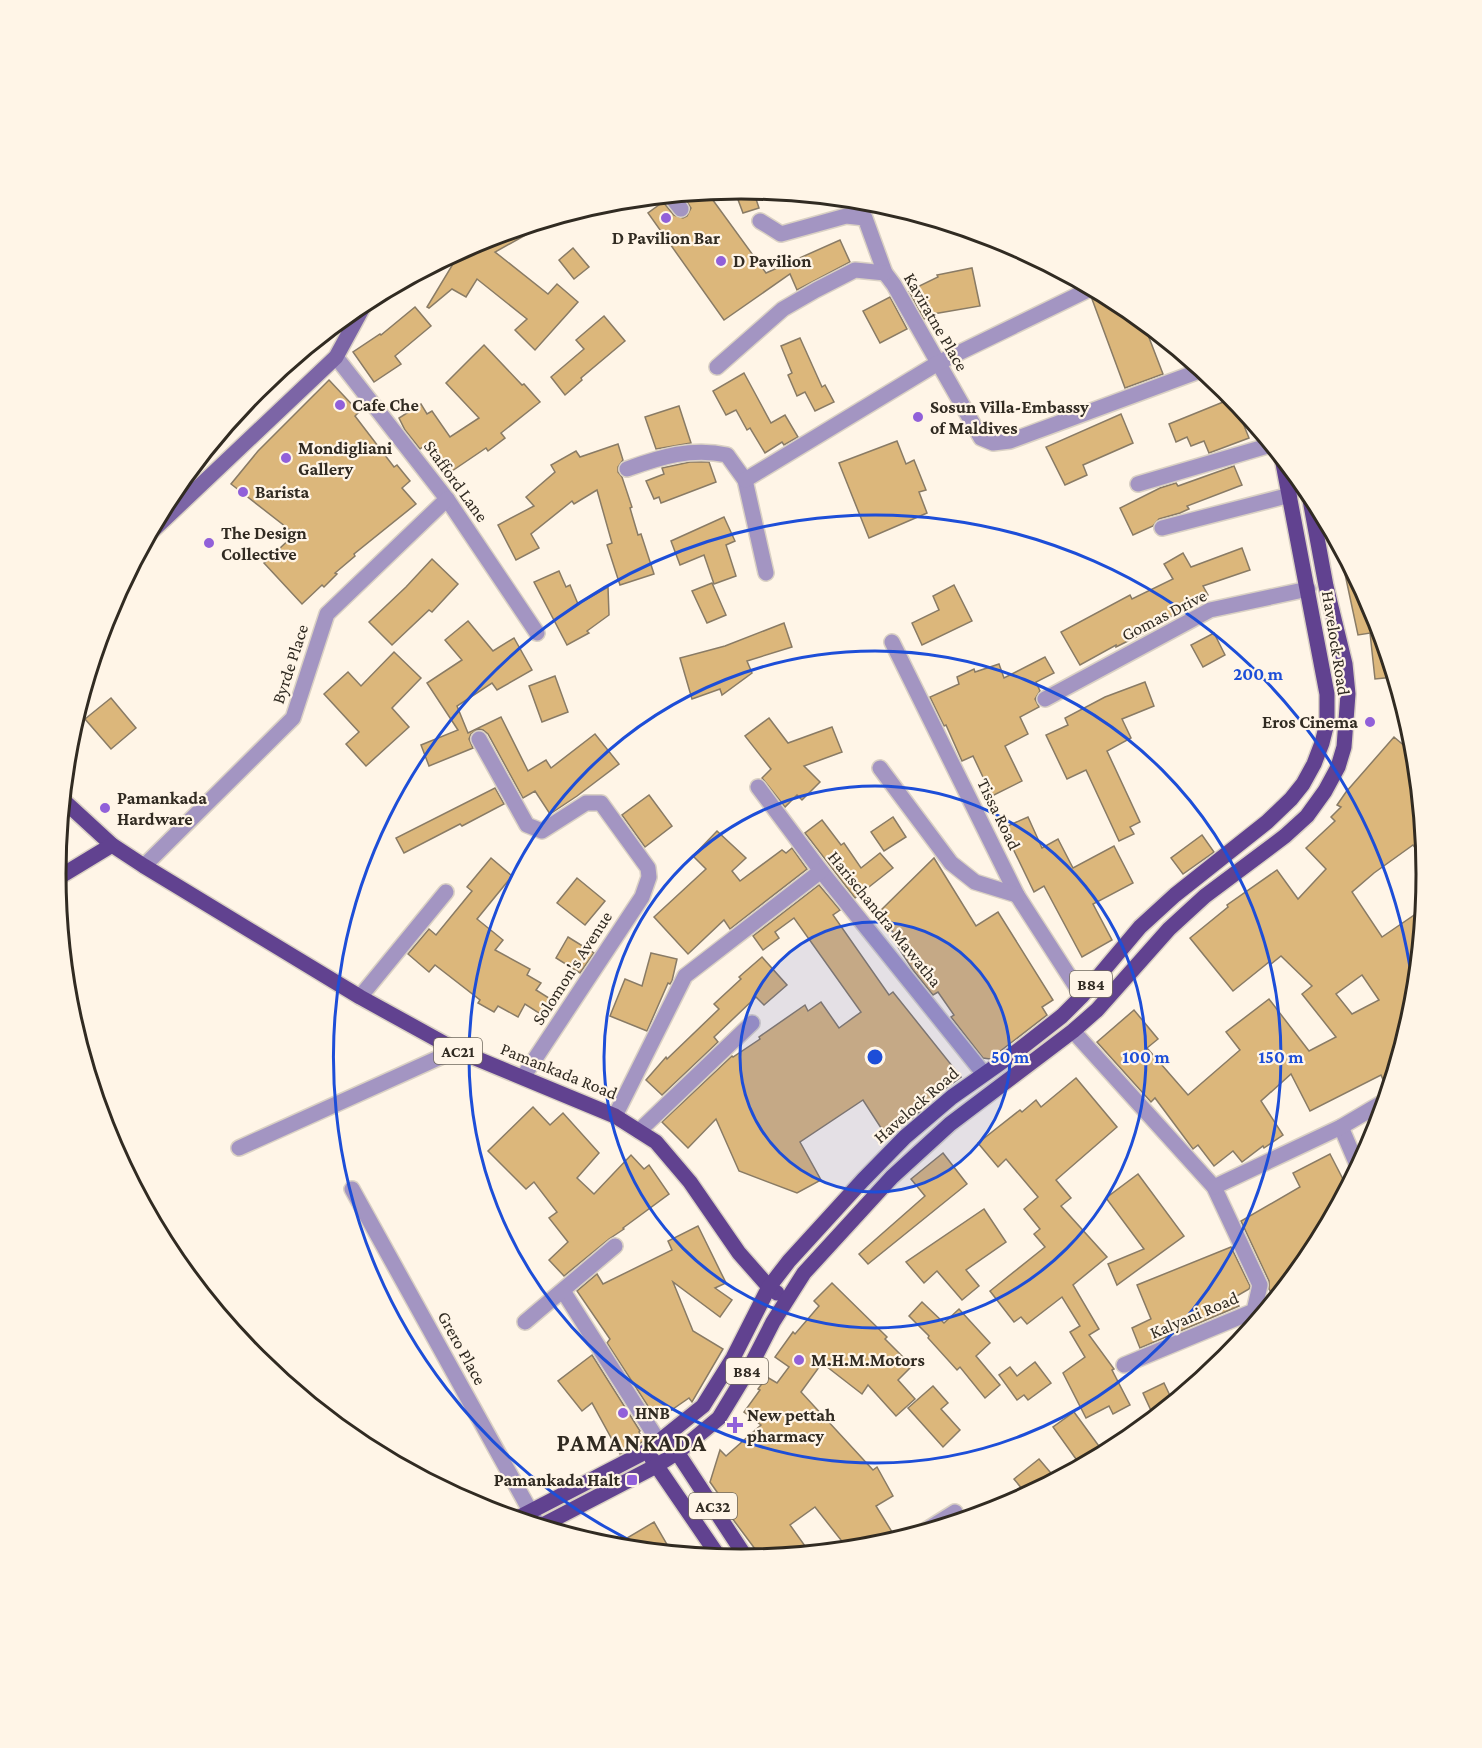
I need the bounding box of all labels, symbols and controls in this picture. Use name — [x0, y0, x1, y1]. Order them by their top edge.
marker: D Pavilion Bar — [659, 211, 673, 225]
place label: D Pavilion Bar — [612, 228, 720, 248]
place label: D Pavilion — [733, 251, 812, 271]
marker: D Pavilion — [714, 254, 728, 268]
street label: Kaviratne Place — [900, 269, 972, 375]
place label: Cafe Che — [352, 395, 419, 415]
place label: Sosun Villa-Embassy of Maldives — [930, 397, 1089, 438]
marker: Cafe Che — [333, 398, 347, 412]
marker: Sosun Villa-Embassy of Maldives — [911, 410, 925, 424]
street label: Stafford Lane — [420, 436, 492, 526]
place label: Mondigliani Gallery — [298, 438, 393, 479]
marker: Mondigliani Gallery — [279, 451, 293, 465]
place label: Barista — [255, 482, 310, 502]
marker: Barista — [236, 485, 250, 499]
place label: The Design Collective — [221, 523, 307, 564]
marker: The Design Collective — [202, 536, 216, 550]
street label: Gomas Drive — [1118, 585, 1210, 645]
street label: Havelock Road — [1318, 589, 1354, 697]
street label: Byrde Place — [268, 622, 312, 706]
text: 200 m — [1233, 664, 1284, 684]
place label: Eros Cinema — [1262, 712, 1358, 732]
marker: Eros Cinema — [1363, 715, 1377, 729]
street label: Tissa Road — [973, 775, 1025, 853]
place label: Pamankada Hardware — [117, 788, 207, 829]
marker: Pamankada Hardware — [98, 801, 112, 815]
street label: Harischandra Mawatha — [824, 847, 946, 991]
street label: Solomon's Avenue — [528, 907, 616, 1029]
road number: B84 — [1070, 971, 1112, 997]
road number: AC21 — [434, 1038, 482, 1064]
street label: Pamankada Road — [498, 1038, 621, 1104]
centre of rings — [865, 1047, 885, 1067]
text: 50 m — [991, 1047, 1030, 1067]
text: 100 m — [1122, 1047, 1170, 1067]
text: 150 m — [1258, 1047, 1304, 1067]
street label: Havelock Road — [870, 1062, 963, 1147]
street label: Kalyani Road — [1147, 1287, 1242, 1343]
street label: Grero Place — [434, 1308, 490, 1388]
place label: M.H.M.Motors — [811, 1350, 925, 1370]
marker: M.H.M.Motors — [792, 1353, 806, 1367]
road number: B84 — [726, 1358, 768, 1384]
place label: HNB — [635, 1403, 670, 1423]
place label: New pettah pharmacy — [747, 1405, 836, 1446]
marker: HNB — [616, 1406, 630, 1420]
marker: New pettah pharmacy — [728, 1418, 742, 1432]
district label: PAMANKADA — [557, 1429, 708, 1456]
place label: Pamankada Halt — [494, 1470, 621, 1490]
marker: Pamankada Halt — [625, 1473, 639, 1487]
road number: AC32 — [689, 1493, 737, 1519]

